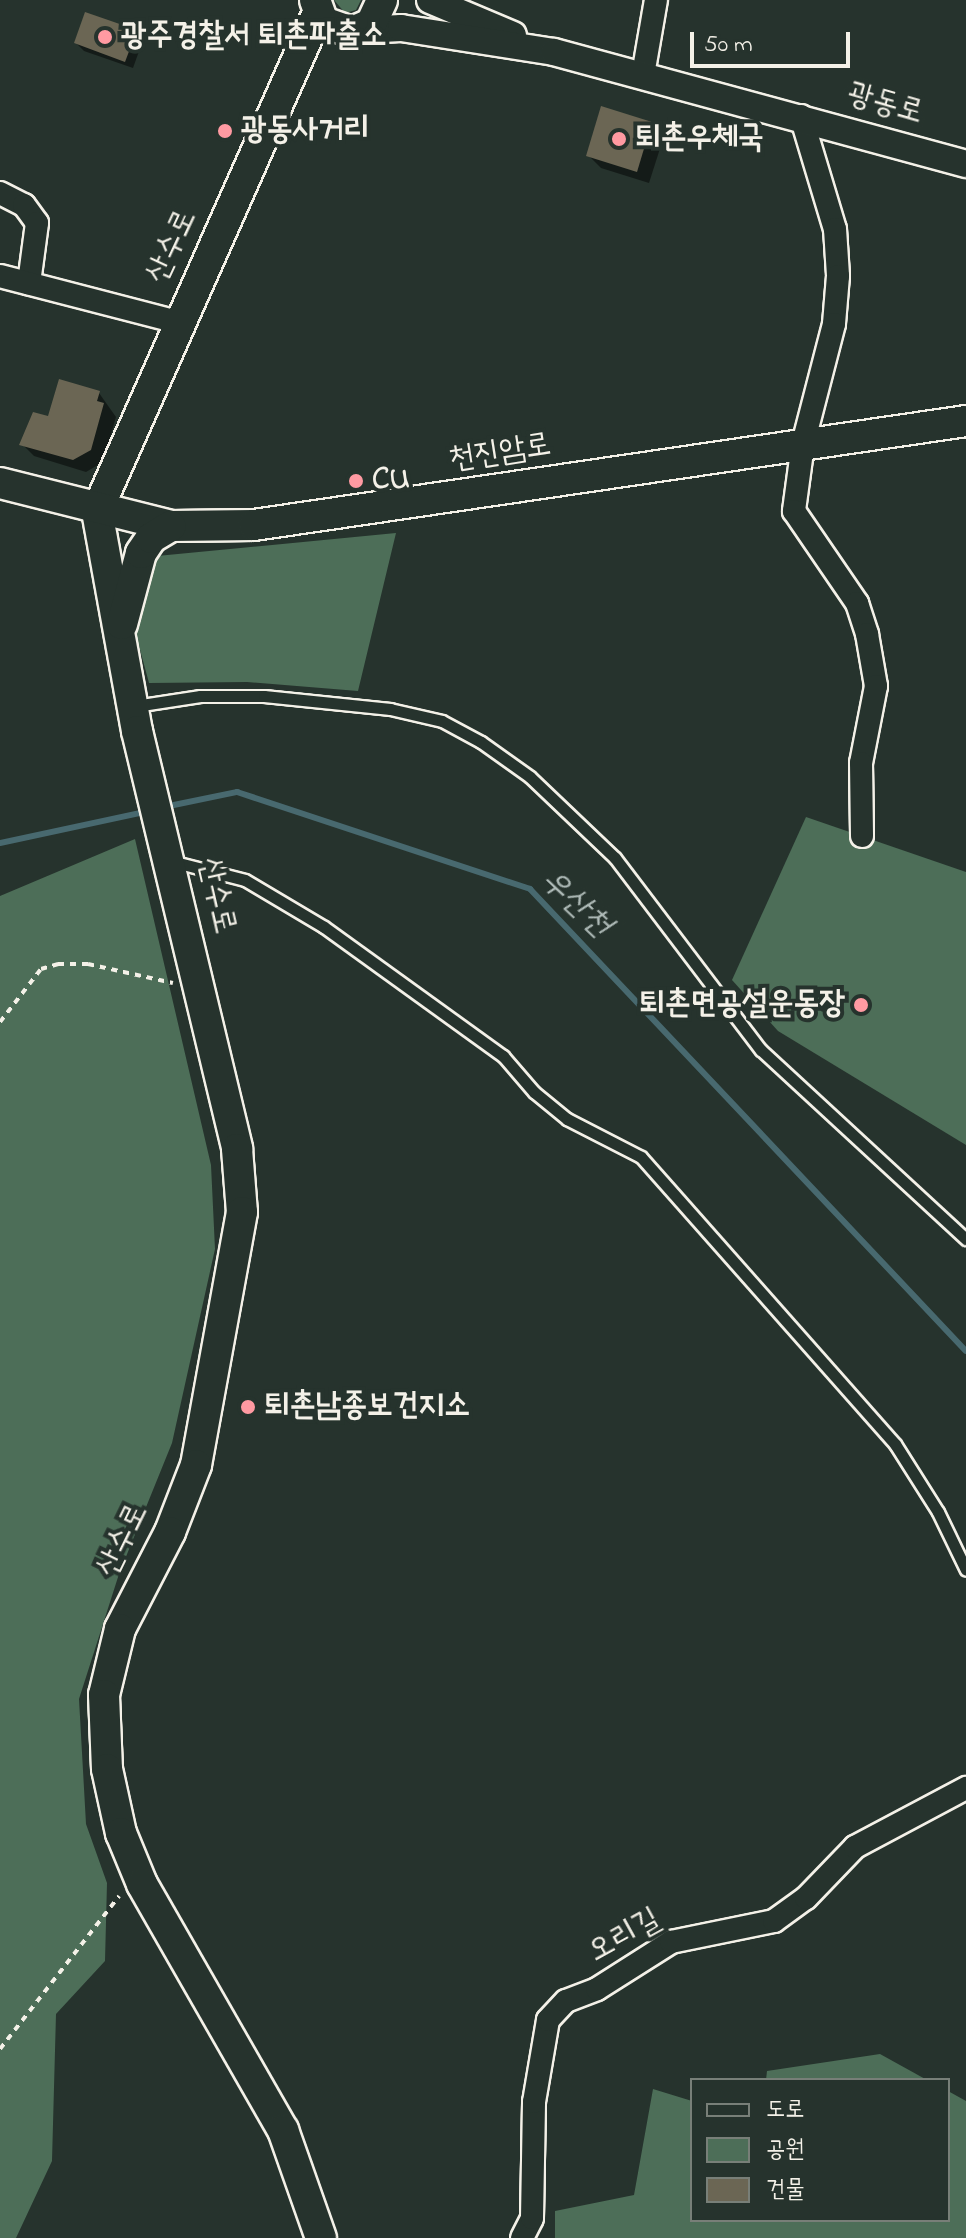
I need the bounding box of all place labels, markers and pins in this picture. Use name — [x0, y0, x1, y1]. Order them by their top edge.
place label: 광주경찰서 퇴촌파출소 — [121, 18, 386, 56]
marker: 광주경찰서 퇴촌파출소 — [96, 28, 114, 46]
place label: 광동사거리 — [241, 112, 370, 150]
place label: 퇴촌우체국 — [635, 120, 764, 158]
marker: 광동사거리 — [216, 122, 234, 140]
marker: 퇴촌우체국 — [610, 130, 628, 148]
place label: CU — [372, 462, 410, 500]
marker: CU — [347, 472, 365, 490]
place label: 퇴촌면공설운동장 — [639, 986, 845, 1024]
marker: 퇴촌면공설운동장 — [852, 996, 870, 1014]
place label: 퇴촌남종보건지소 — [264, 1388, 470, 1426]
marker: 퇴촌남종보건지소 — [239, 1398, 257, 1416]

